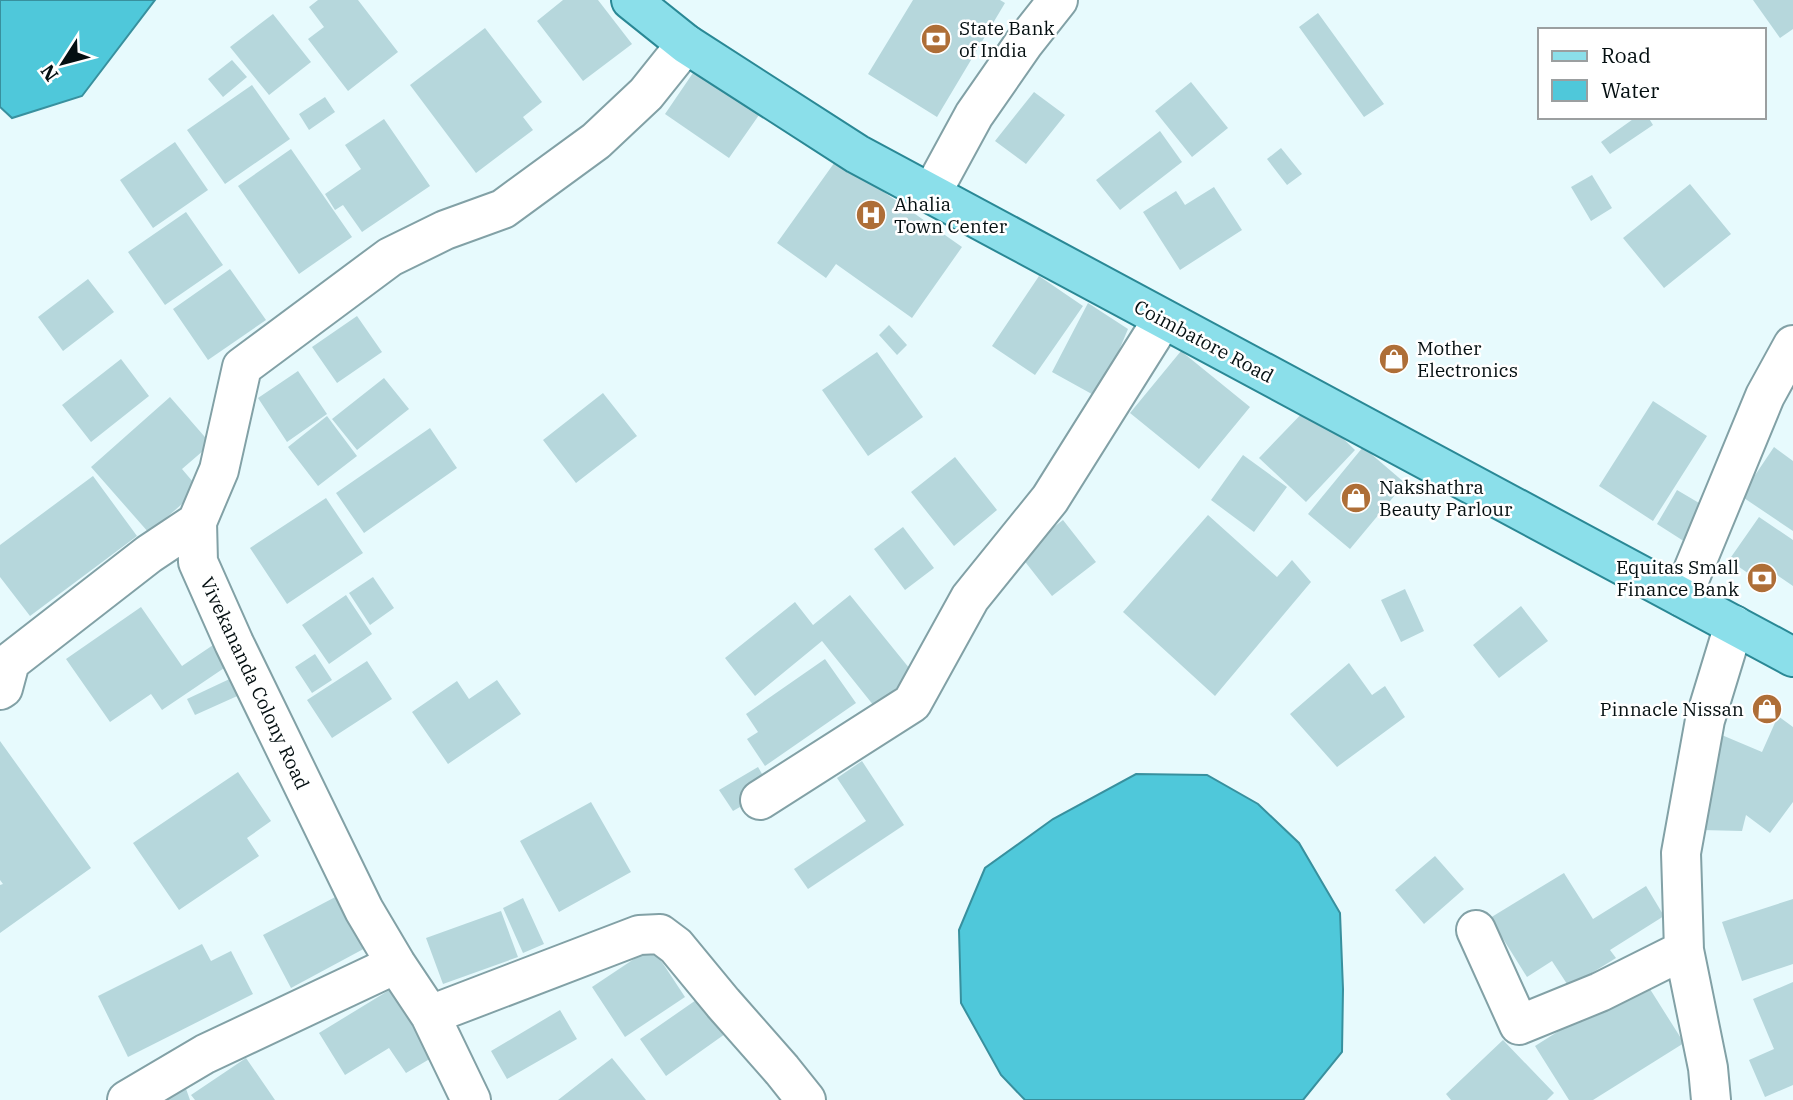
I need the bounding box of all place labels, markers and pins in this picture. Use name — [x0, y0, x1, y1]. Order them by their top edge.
place label: State Bank of India — [959, 16, 1055, 62]
bank icon: State Bank of India — [919, 22, 953, 56]
place label: Ahalia Town Center — [894, 192, 1008, 238]
hospital icon: Ahalia Town Center — [854, 198, 888, 232]
place label: Mother Electronics — [1417, 336, 1518, 382]
shop icon: Mother Electronics — [1377, 342, 1411, 376]
place label: Nakshathra Beauty Parlour — [1379, 475, 1513, 521]
shop icon: Nakshathra Beauty Parlour — [1339, 481, 1373, 515]
place label: Equitas Small Finance Bank — [1616, 555, 1739, 601]
bank icon: Equitas Small Finance Bank — [1745, 561, 1779, 595]
shop icon: Pinnacle Nissan — [1750, 692, 1784, 726]
place label: Pinnacle Nissan — [1600, 697, 1744, 721]

